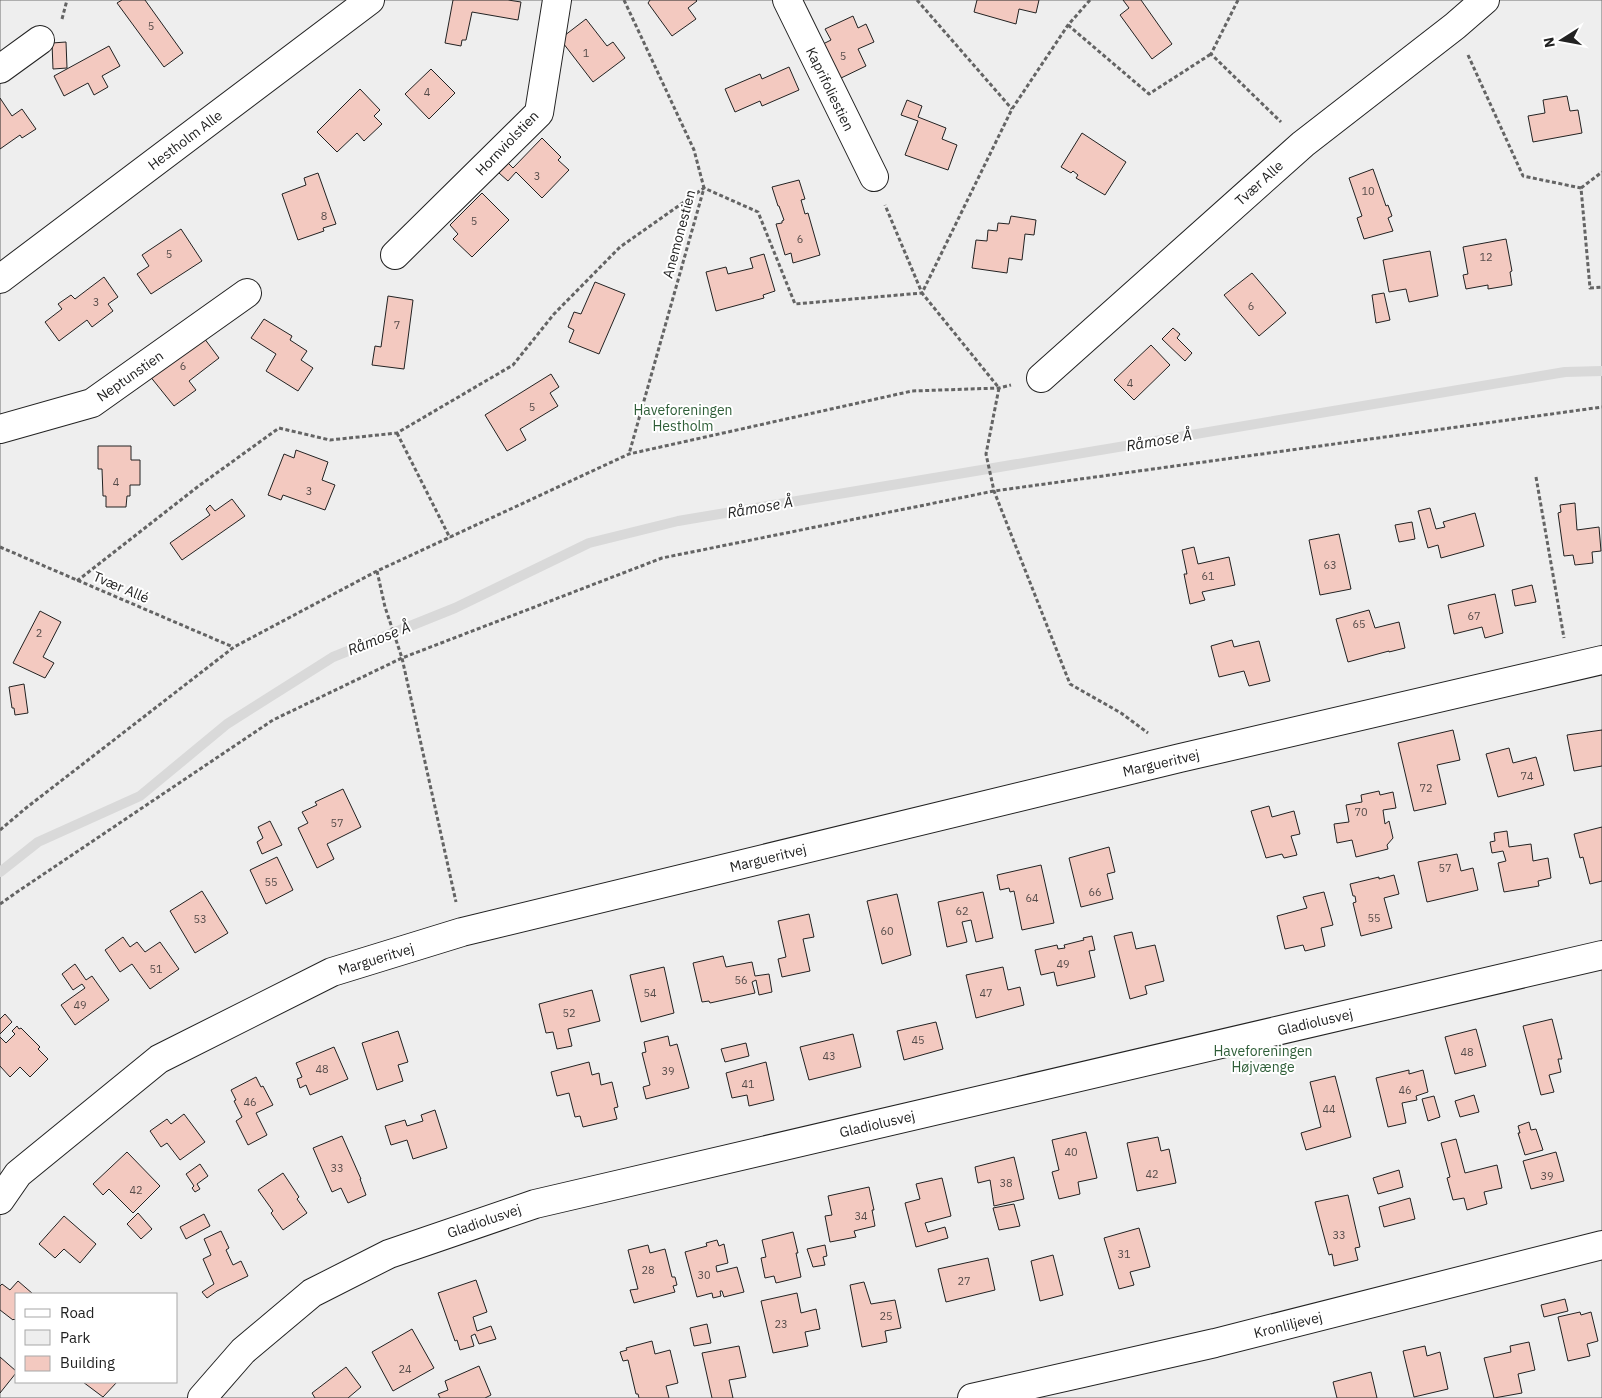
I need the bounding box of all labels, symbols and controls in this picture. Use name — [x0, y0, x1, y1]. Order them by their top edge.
north arrow — [1537, 15, 1587, 65]
house number: 5 — [148, 19, 154, 33]
text: N — [1539, 36, 1559, 49]
street label: Kaprifoliestien — [802, 44, 858, 134]
house number: 1 — [583, 46, 590, 60]
house number: 5 — [840, 49, 846, 63]
house number: 4 — [424, 85, 431, 99]
street label: Hestholm Alle — [144, 106, 226, 174]
street label: Hornviolstien — [472, 107, 542, 179]
street label: Tvær Alle — [1231, 156, 1287, 209]
house number: 3 — [534, 169, 540, 183]
house number: 10 — [1361, 184, 1375, 198]
street label: Anemonestien — [659, 188, 699, 280]
house number: 8 — [321, 209, 327, 223]
house number: 5 — [471, 214, 477, 228]
house number: 6 — [797, 232, 803, 246]
house number: 5 — [166, 247, 172, 261]
house number: 12 — [1479, 250, 1493, 264]
house number: 3 — [93, 295, 99, 309]
house number: 6 — [1248, 299, 1254, 313]
house number: 7 — [394, 318, 400, 332]
street label: Neptunstien — [93, 346, 167, 406]
house number: 6 — [180, 359, 186, 373]
house number: 4 — [1127, 376, 1134, 390]
house number: 5 — [529, 400, 535, 414]
park label: Haveforeningen Hestholm — [633, 401, 733, 435]
water label: Råmose Å — [1125, 425, 1193, 455]
house number: 4 — [113, 475, 120, 489]
house number: 3 — [306, 484, 312, 498]
water label: Råmose Å — [726, 492, 794, 522]
house number: 63 — [1323, 558, 1337, 572]
street label: Tvær Allé — [90, 567, 152, 607]
house number: 61 — [1201, 569, 1215, 583]
house number: 67 — [1467, 609, 1481, 623]
water label: Råmose Å — [345, 617, 413, 659]
house number: 65 — [1352, 617, 1366, 631]
house number: 2 — [36, 626, 42, 640]
street label: Margueritvej — [1121, 745, 1201, 781]
house number: 74 — [1520, 769, 1534, 783]
house number: 72 — [1419, 781, 1433, 795]
house number: 70 — [1354, 805, 1368, 819]
house number: 57 — [330, 816, 344, 830]
street label: Margueritvej — [728, 840, 808, 876]
house number: 57 — [1438, 861, 1452, 875]
house number: 55 — [264, 875, 278, 889]
house number: 66 — [1088, 885, 1102, 899]
house number: 64 — [1025, 891, 1039, 905]
house number: 62 — [955, 904, 969, 918]
house number: 55 — [1367, 911, 1381, 925]
house number: 53 — [193, 912, 207, 926]
house number: 60 — [880, 924, 894, 938]
street label: Margueritvej — [336, 939, 416, 979]
house number: 49 — [1056, 957, 1070, 971]
house number: 51 — [149, 962, 163, 976]
house number: 56 — [734, 973, 748, 987]
house number: 54 — [643, 986, 657, 1000]
house number: 47 — [979, 986, 993, 1000]
house number: 49 — [73, 998, 87, 1012]
street label: Gladiolusvej — [1276, 1005, 1354, 1039]
house number: 52 — [562, 1006, 576, 1020]
house number: 45 — [911, 1033, 925, 1047]
park label: Haveforeningen Højvænge — [1213, 1042, 1313, 1076]
house number: 48 — [1460, 1045, 1474, 1059]
house number: 43 — [822, 1049, 836, 1063]
house number: 48 — [315, 1062, 329, 1076]
house number: 39 — [661, 1064, 675, 1078]
house number: 41 — [741, 1077, 755, 1091]
house number: 46 — [1398, 1083, 1412, 1097]
house number: 46 — [243, 1095, 257, 1109]
house number: 44 — [1322, 1102, 1336, 1116]
street label: Gladiolusvej — [838, 1107, 916, 1141]
house number: 40 — [1064, 1145, 1078, 1159]
house number: 33 — [330, 1161, 344, 1175]
house number: 42 — [1145, 1167, 1159, 1181]
house number: 39 — [1540, 1169, 1554, 1183]
house number: 38 — [999, 1176, 1013, 1190]
house number: 42 — [129, 1183, 143, 1197]
street label: Gladiolusvej — [445, 1200, 523, 1242]
house number: 34 — [854, 1209, 868, 1223]
house number: 33 — [1332, 1228, 1346, 1242]
house number: 31 — [1117, 1247, 1131, 1261]
house number: 28 — [641, 1263, 655, 1277]
house number: 30 — [697, 1268, 711, 1282]
house number: 27 — [957, 1274, 971, 1288]
legend — [15, 1293, 178, 1383]
text: Road — [60, 1303, 95, 1322]
street label: Kronliljevej — [1252, 1308, 1324, 1342]
house number: 25 — [879, 1309, 893, 1323]
house number: 23 — [774, 1317, 788, 1331]
text: Park — [60, 1328, 90, 1347]
text: Building — [60, 1353, 115, 1372]
house number: 24 — [398, 1362, 412, 1376]

